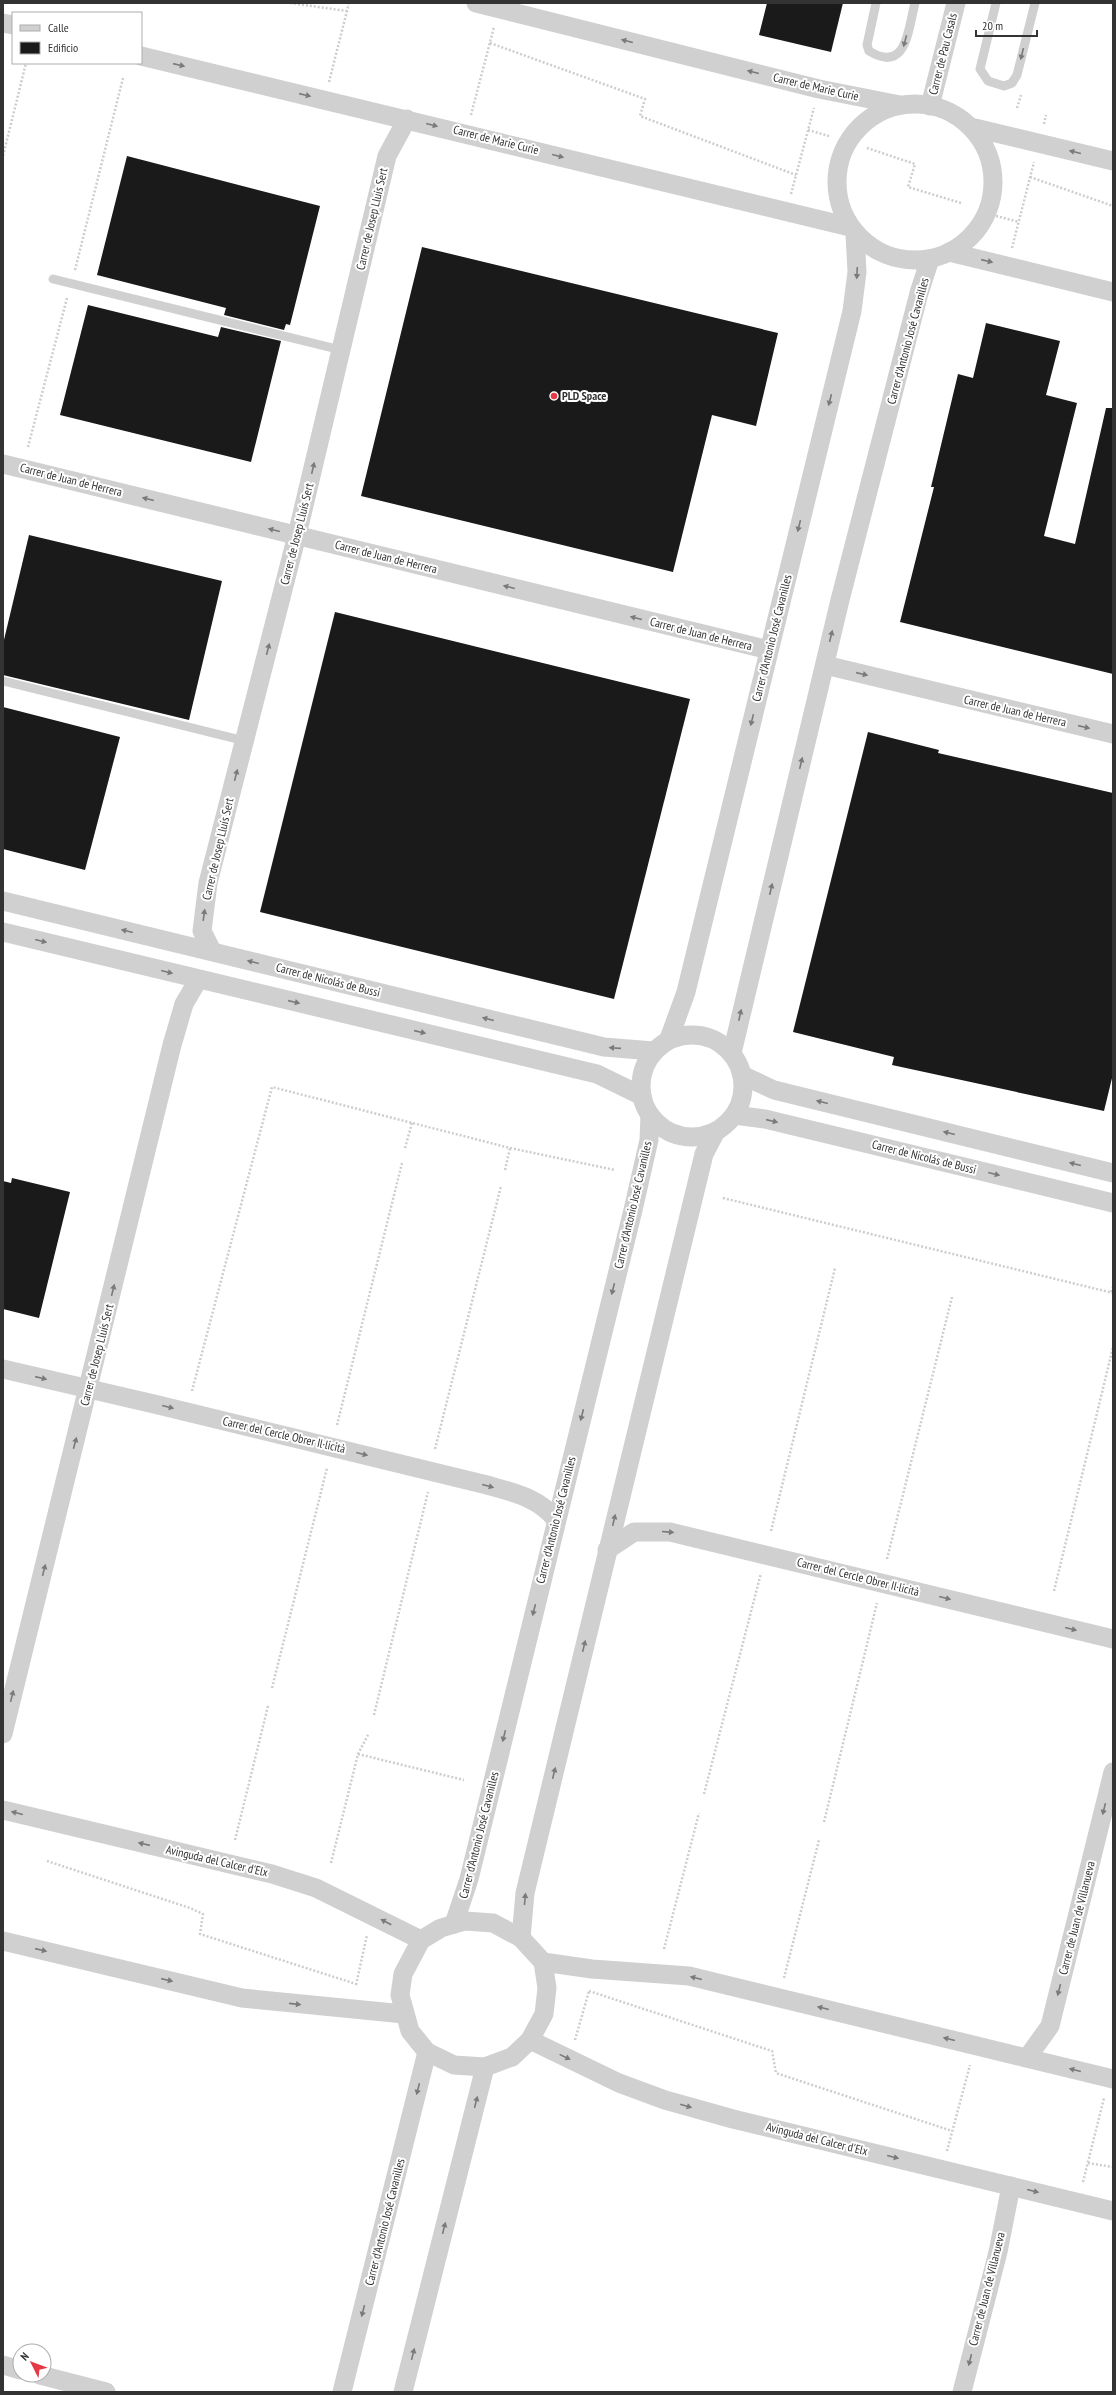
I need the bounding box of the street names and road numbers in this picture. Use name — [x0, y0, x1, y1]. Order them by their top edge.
street label: Carrer de Pau Casals — [925, 11, 960, 96]
street label: Carrer de Marie Curie — [772, 69, 860, 104]
street label: Carrer de Marie Curie — [452, 122, 540, 157]
street label: Carrer de Josep Lluís Sert — [352, 166, 391, 271]
street label: Carrer d'Antonio José Cavanilles — [883, 276, 932, 406]
street label: Carrer de Juan de Herrera — [19, 460, 124, 499]
street label: Carrer de Josep Lluís Sert — [277, 481, 317, 586]
street label: Carrer de Juan de Herrera — [334, 537, 439, 576]
street label: Carrer d'Antonio José Cavanilles — [748, 573, 795, 703]
street label: Carrer de Juan de Herrera — [649, 614, 754, 653]
street label: Carrer de Juan de Herrera — [962, 691, 1068, 730]
street label: Carrer de Josep Lluís Sert — [198, 796, 237, 901]
street label: Carrer de Nicolás de Bussi — [274, 959, 382, 1000]
street label: Carrer de Nicolás de Bussi — [870, 1136, 978, 1177]
street label: Carrer d'Antonio José Cavanilles — [611, 1140, 654, 1270]
street label: Carrer de Josep Lluís Sert — [77, 1302, 117, 1407]
street label: Carrer del Cercle Obrer Il·licità — [221, 1413, 347, 1456]
street label: Carrer d'Antonio José Cavanilles — [532, 1455, 579, 1585]
street label: Carrer del Cercle Obrer Il·licità — [795, 1554, 921, 1599]
street label: Carrer d'Antonio José Cavanilles — [455, 1770, 502, 1900]
street label: Avinguda del Calcer d'Elx — [165, 1841, 270, 1880]
street label: Carrer de Juan de Villanueva — [1055, 1859, 1098, 1976]
street label: Avinguda del Calcer d'Elx — [765, 2119, 870, 2158]
street label: Carrer d'Antonio José Cavanilles — [361, 2157, 408, 2287]
street label: Carrer de Juan de Villanueva — [965, 2230, 1008, 2347]

